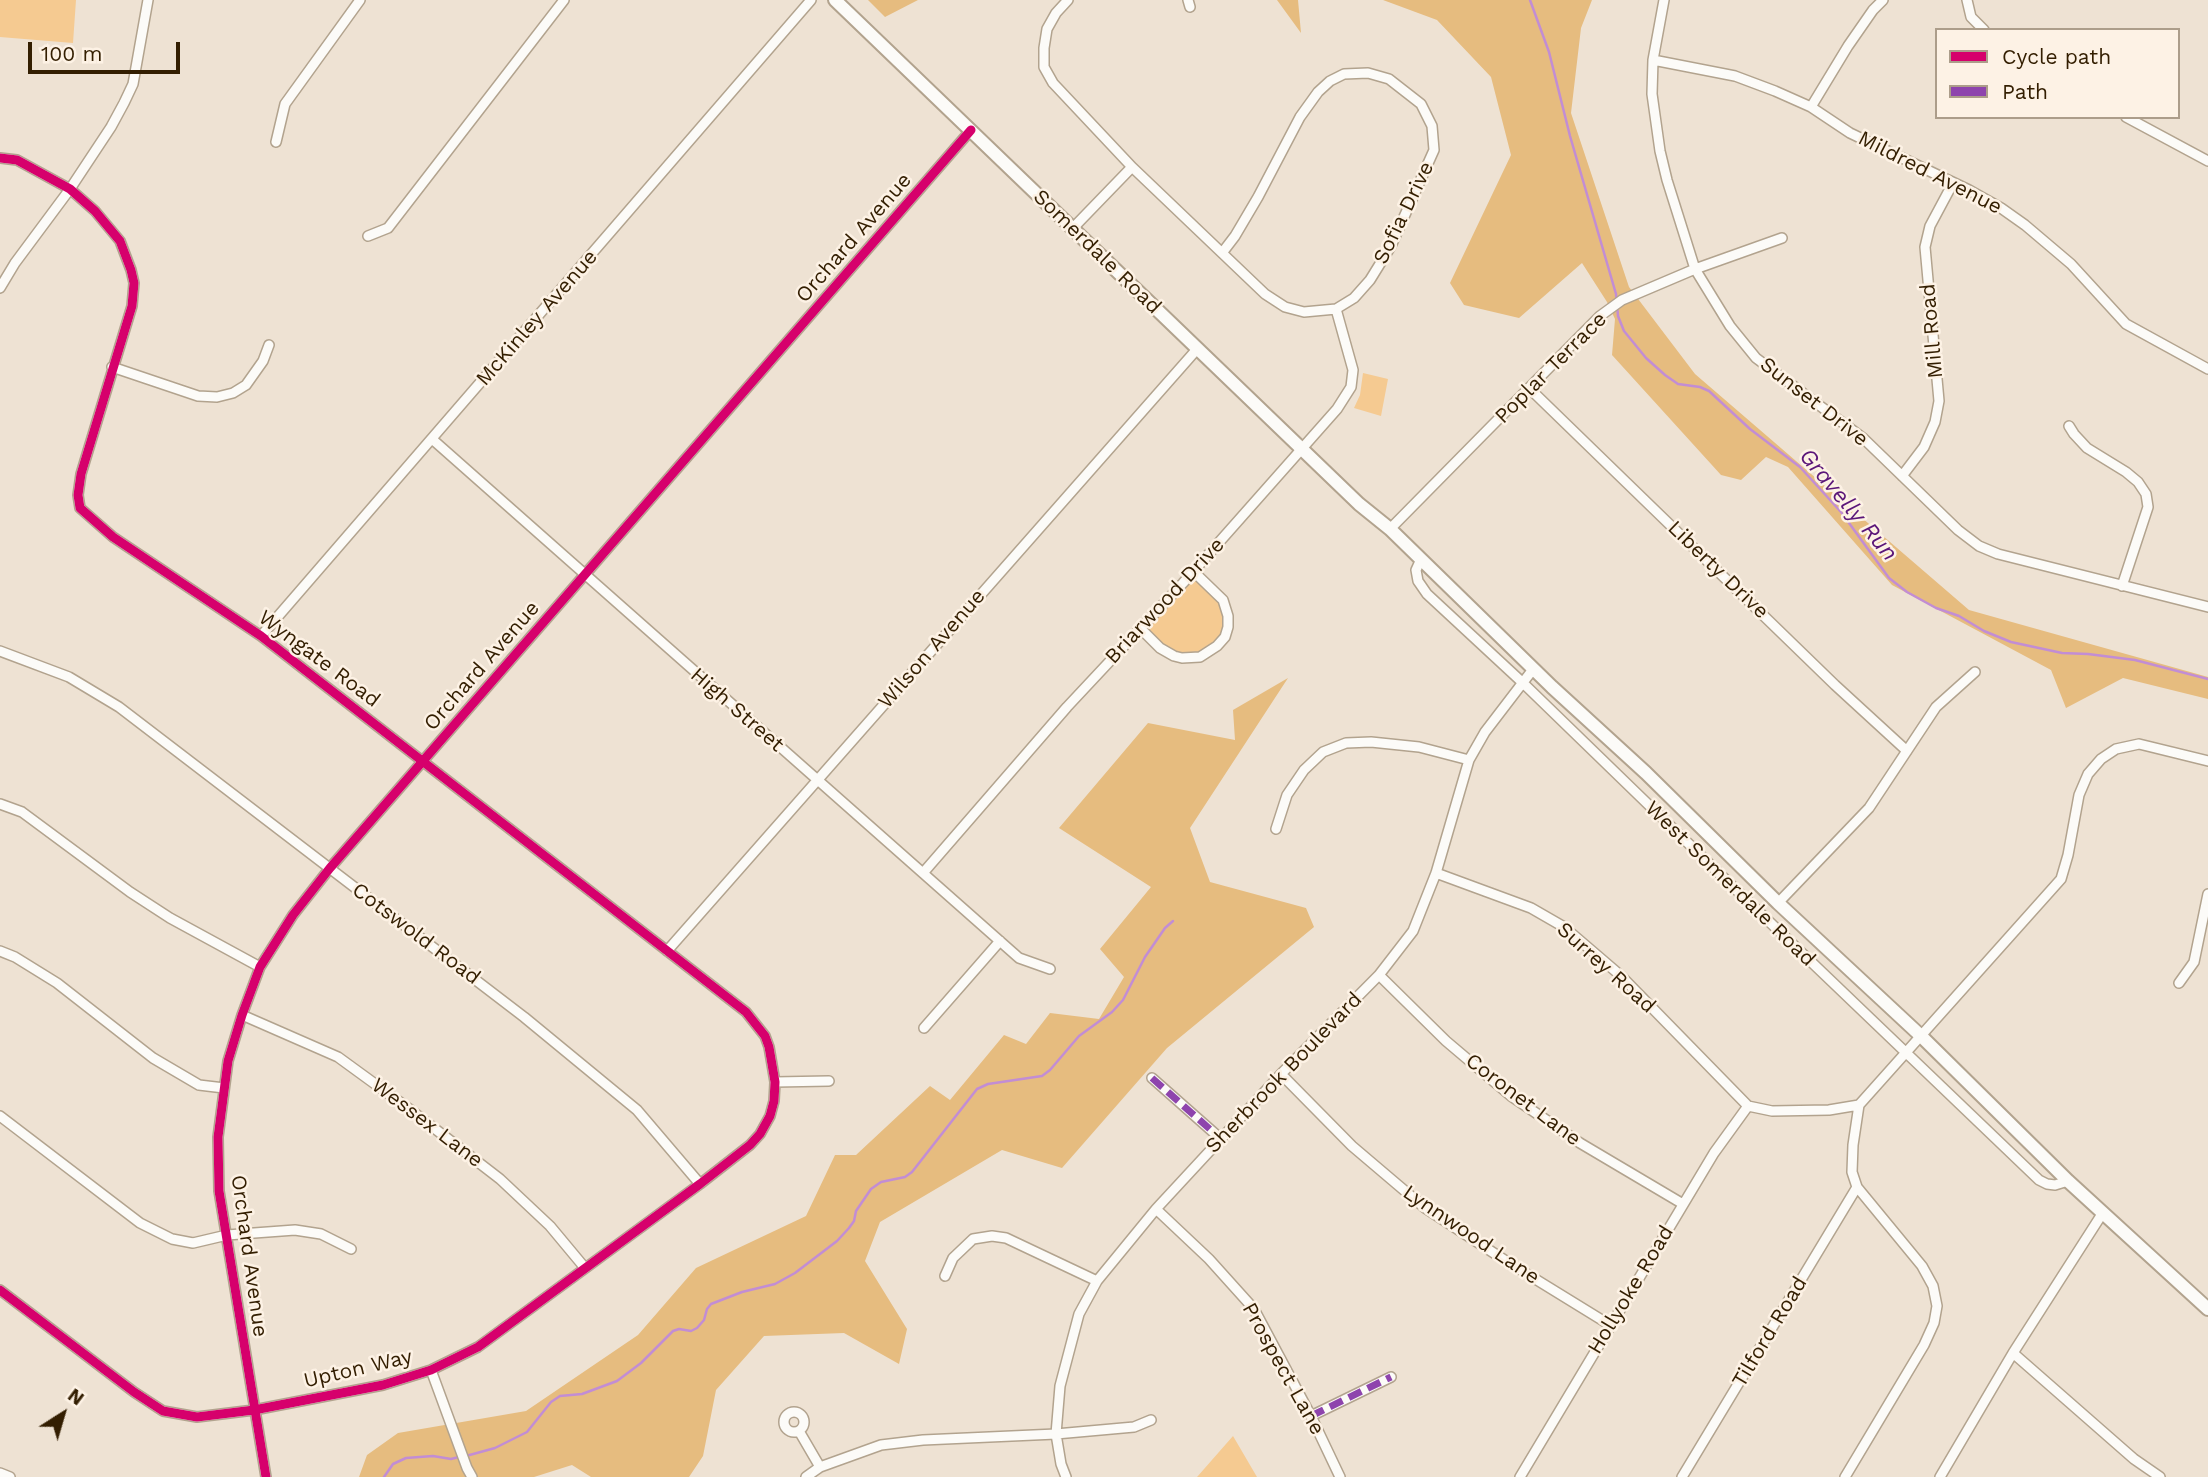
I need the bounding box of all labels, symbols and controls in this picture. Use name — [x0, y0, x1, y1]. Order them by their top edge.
scale bar — [32, 28, 184, 72]
legend — [1935, 28, 2180, 119]
text: 100 m — [41, 41, 103, 66]
text: Cycle path — [2002, 44, 2111, 69]
text: Path — [2002, 79, 2048, 104]
street label: Mildred Avenue — [1854, 126, 2006, 220]
street label: Sofia Drive — [1368, 158, 1440, 268]
street label: Orchard Avenue — [791, 168, 917, 308]
street label: Somerdale Road — [1028, 184, 1166, 320]
street label: McKinley Avenue — [471, 245, 603, 391]
street label: Mill Road — [1915, 283, 1949, 379]
street label: Poplar Terrace — [1490, 307, 1612, 429]
street label: Sunset Drive — [1755, 352, 1873, 452]
water label: Gravelly Run — [1793, 443, 1903, 567]
street label: Liberty Drive — [1662, 516, 1774, 624]
street label: Briarwood Drive — [1100, 533, 1230, 669]
street label: Wilson Avenue — [873, 584, 991, 714]
street label: Orchard Avenue — [419, 596, 545, 736]
street label: Wyngate Road — [253, 605, 385, 713]
street label: High Street — [685, 663, 789, 757]
street label: West Somerdale Road — [1640, 796, 1820, 972]
street label: Cotswold Road — [347, 878, 485, 990]
street label: Surrey Road — [1551, 917, 1661, 1019]
street label: Sherbrook Boulevard — [1201, 987, 1367, 1159]
street label: Coronet Lane — [1460, 1048, 1586, 1152]
street label: Wessex Lane — [366, 1073, 488, 1173]
street label: Orchard Avenue — [225, 1173, 273, 1339]
street label: Lynnwood Lane — [1398, 1180, 1544, 1290]
street label: Hollyoke Road — [1583, 1221, 1679, 1359]
street label: Tilford Road — [1727, 1272, 1813, 1392]
street label: Prospect Lane — [1236, 1298, 1330, 1440]
street label: Upton Way — [301, 1344, 415, 1394]
north arrow — [28, 1379, 98, 1449]
text: N — [63, 1383, 88, 1410]

